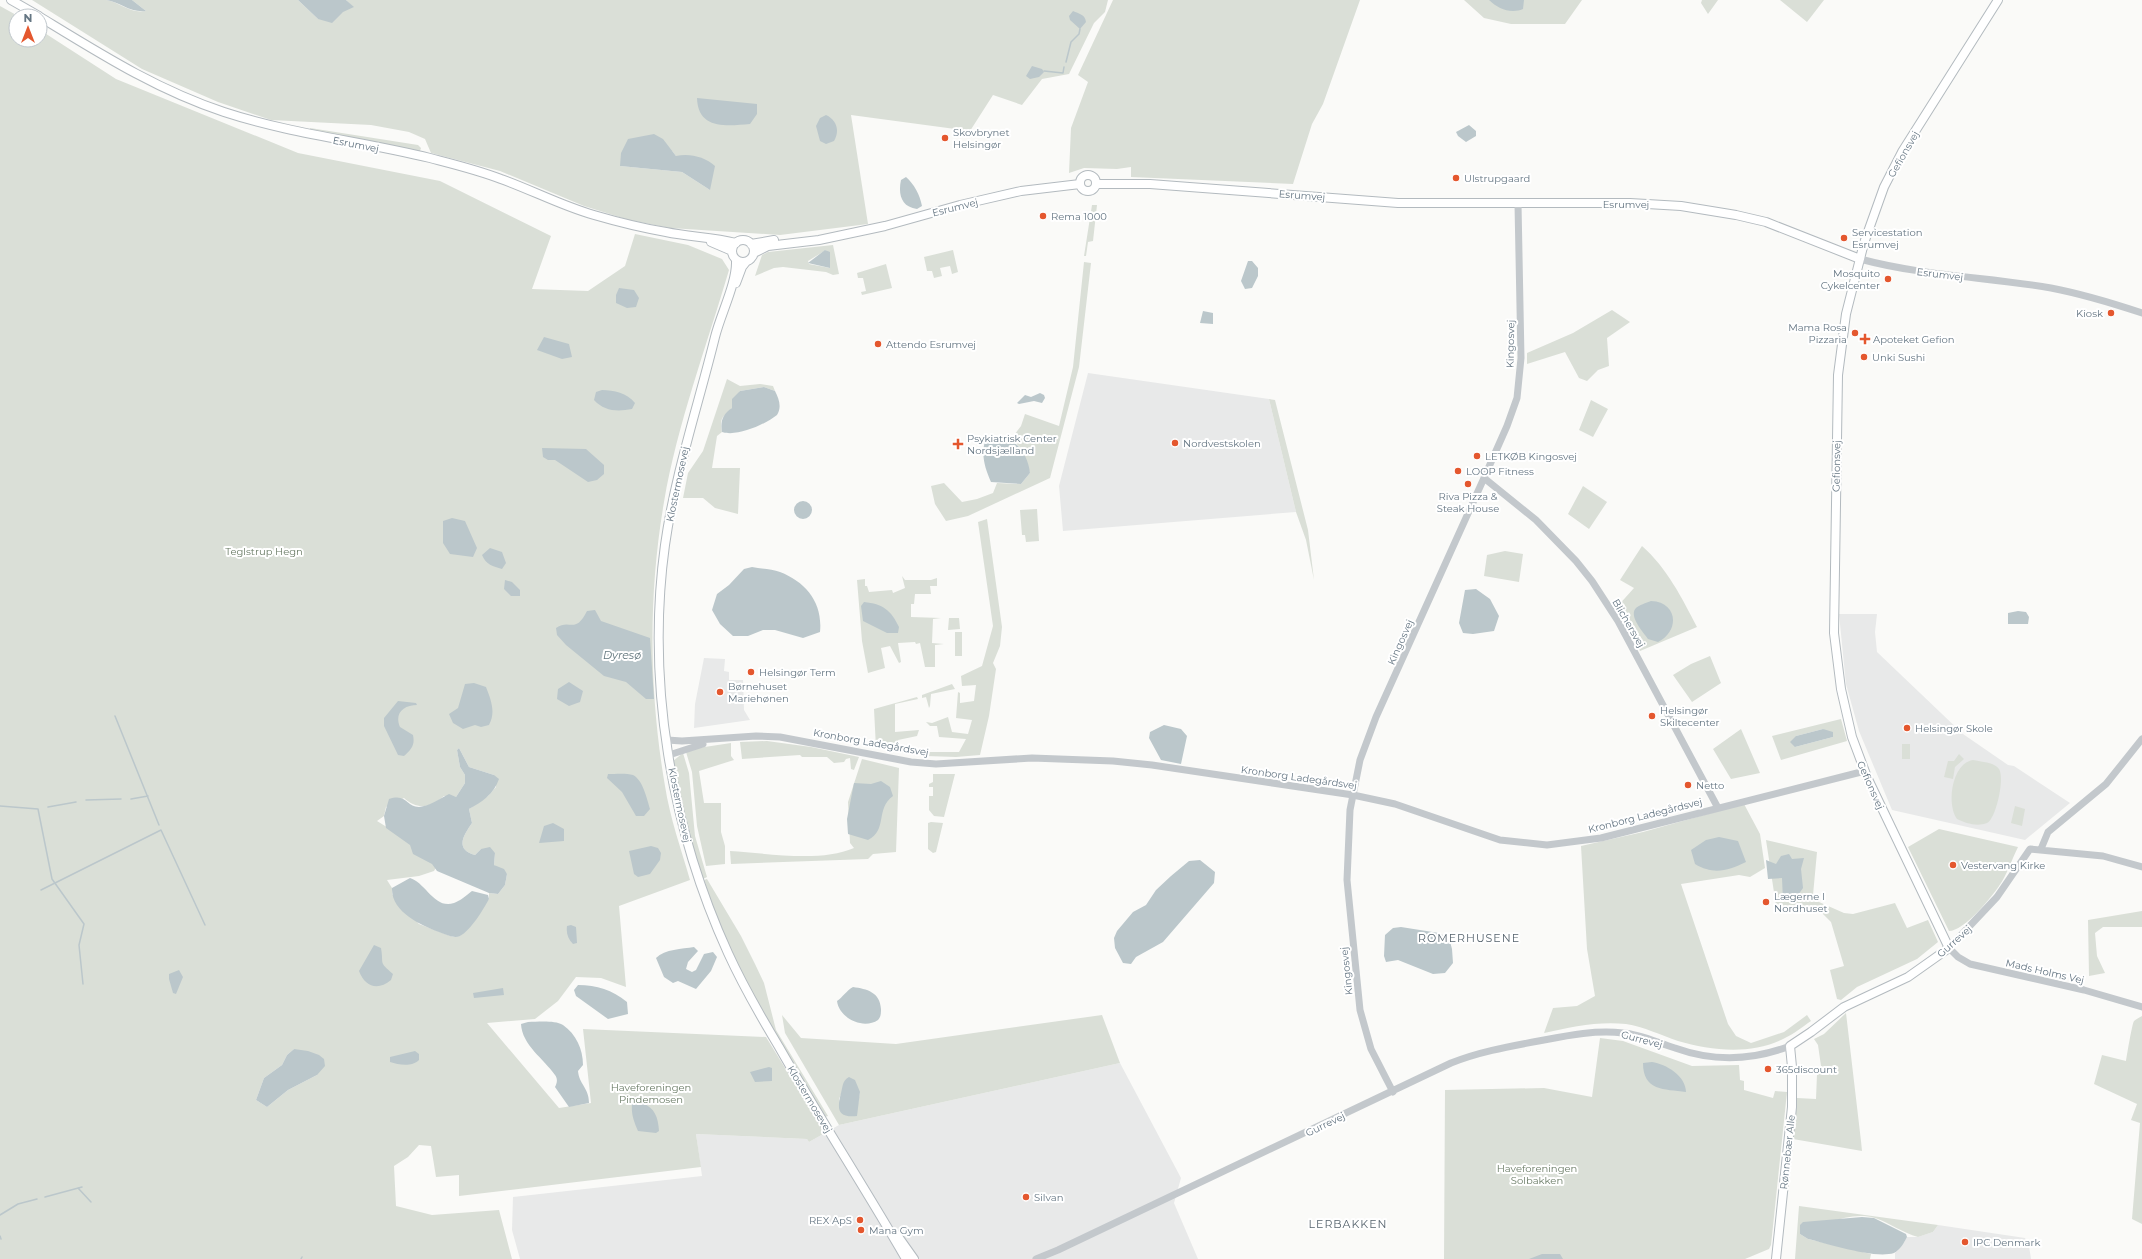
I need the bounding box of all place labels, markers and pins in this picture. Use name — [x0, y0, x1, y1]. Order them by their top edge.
place label: Skovbrynet Helsingør — [953, 126, 1009, 151]
marker: Skovbrynet Helsingør — [940, 133, 950, 143]
place label: Ulstrupgaard — [1464, 172, 1530, 185]
marker: Ulstrupgaard — [1451, 173, 1461, 183]
place label: Rema 1000 — [1051, 210, 1107, 223]
marker: Rema 1000 — [1038, 211, 1048, 221]
place label: Servicestation Esrumvej — [1852, 226, 1922, 251]
marker: Servicestation Esrumvej — [1839, 233, 1849, 243]
place label: Mosquito Cykelcenter — [1821, 267, 1880, 292]
marker: Mosquito Cykelcenter — [1883, 274, 1893, 284]
place label: Kiosk — [2076, 307, 2103, 320]
marker: Kiosk — [2106, 308, 2116, 318]
place label: Mama Rosa Pizzaria — [1788, 321, 1847, 346]
marker: Mama Rosa Pizzaria — [1850, 328, 1860, 338]
place label: Apoteket Gefion — [1873, 333, 1955, 346]
marker: Apoteket Gefion — [1860, 334, 1870, 344]
place label: Attendo Esrumvej — [886, 338, 976, 351]
marker: Attendo Esrumvej — [873, 339, 883, 349]
place label: Unki Sushi — [1872, 351, 1925, 364]
marker: Unki Sushi — [1859, 352, 1869, 362]
place label: Psykiatrisk Center Nordsjælland — [967, 432, 1057, 457]
place label: Nordvestskolen — [1183, 437, 1261, 450]
marker: Psykiatrisk Center Nordsjælland — [952, 438, 964, 450]
marker: Nordvestskolen — [1170, 438, 1180, 448]
place label: LETKØB Kingosvej — [1485, 450, 1577, 463]
marker: LETKØB Kingosvej — [1472, 451, 1482, 461]
place label: LOOP Fitness — [1466, 465, 1534, 478]
marker: LOOP Fitness — [1453, 466, 1463, 476]
marker: Riva Pizza & Steak House — [1463, 479, 1473, 489]
place label: Riva Pizza & Steak House — [1437, 490, 1499, 515]
place label: Helsingør Term — [759, 666, 836, 679]
marker: Helsingør Term — [746, 667, 756, 677]
place label: Børnehuset Mariehønen — [728, 680, 789, 705]
marker: Børnehuset Mariehønen — [715, 687, 725, 697]
place label: Helsingør Skiltecenter — [1660, 704, 1720, 729]
marker: Helsingør Skiltecenter — [1647, 711, 1657, 721]
place label: Helsingør Skole — [1915, 722, 1993, 735]
marker: Helsingør Skole — [1902, 723, 1912, 733]
place label: Netto — [1696, 779, 1724, 792]
marker: Netto — [1683, 780, 1693, 790]
place label: Vestervang Kirke — [1961, 859, 2045, 872]
marker: Vestervang Kirke — [1948, 860, 1958, 870]
place label: Lægerne I Nordhuset — [1774, 890, 1828, 915]
marker: Lægerne I Nordhuset — [1761, 897, 1771, 907]
place label: 365discount — [1776, 1063, 1837, 1076]
marker: 365discount — [1763, 1064, 1773, 1074]
place label: Silvan — [1034, 1191, 1063, 1204]
marker: Silvan — [1021, 1192, 1031, 1202]
place label: REX ApS — [809, 1214, 852, 1227]
marker: REX ApS — [855, 1215, 865, 1225]
place label: Mana Gym — [869, 1224, 924, 1237]
marker: Mana Gym — [856, 1225, 866, 1235]
place label: IPC Denmark — [1973, 1236, 2040, 1249]
marker: IPC Denmark — [1960, 1237, 1970, 1247]

